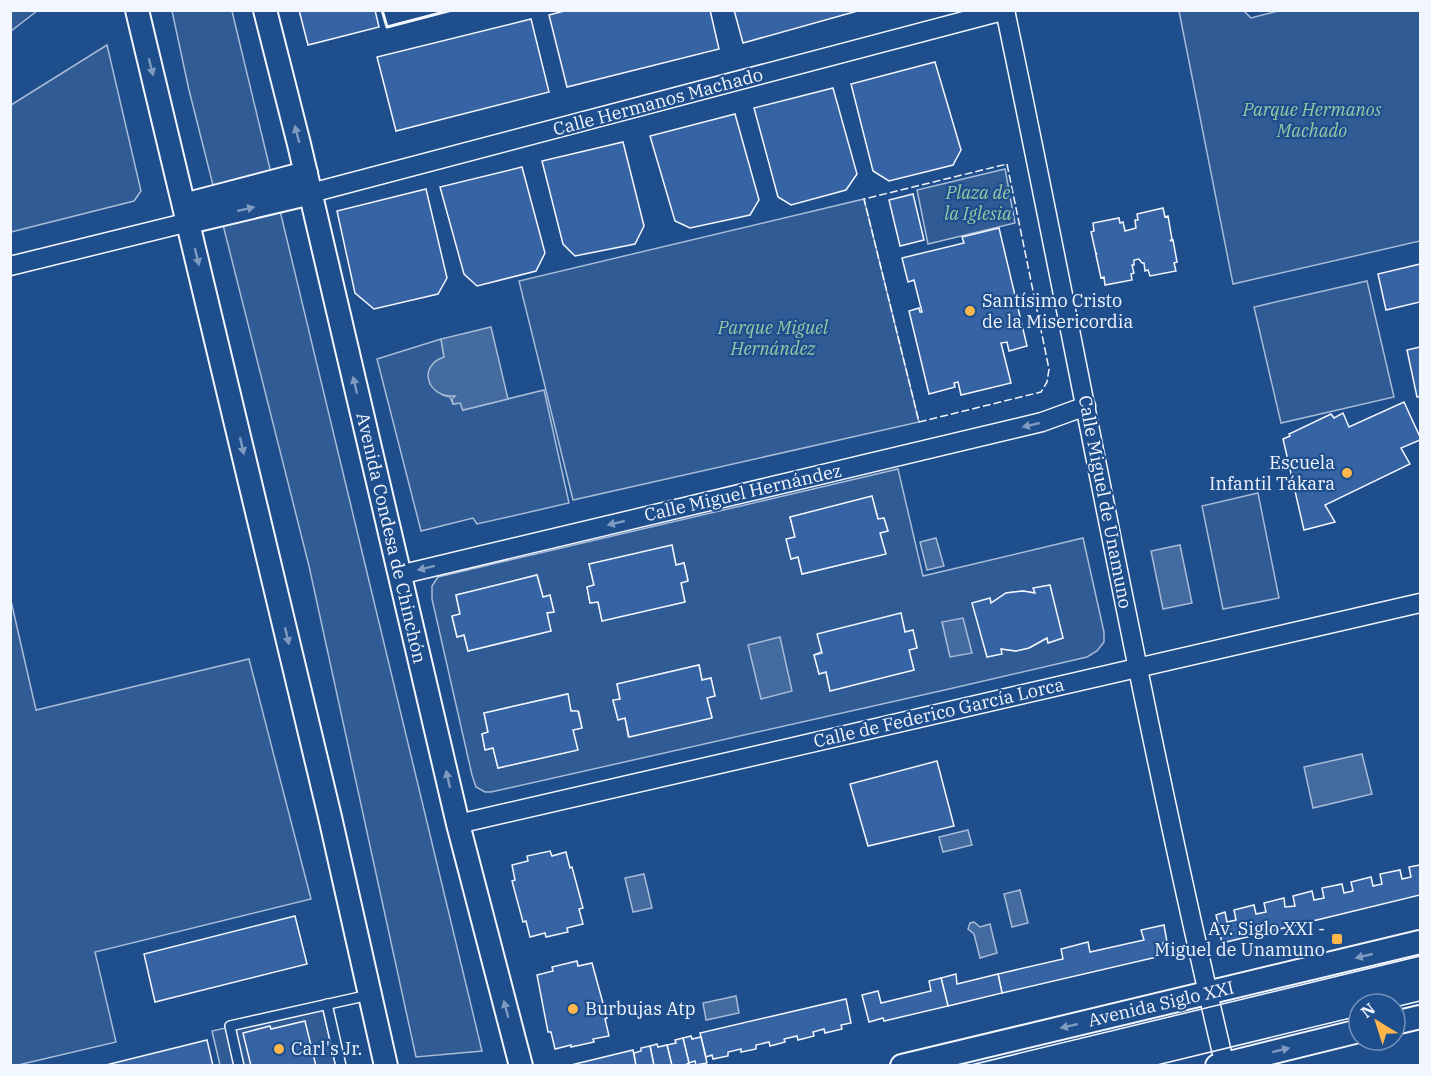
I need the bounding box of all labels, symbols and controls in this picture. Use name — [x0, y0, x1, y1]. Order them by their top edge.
one-way arrow — [146, 58, 156, 77]
street label: Calle Hermanos Machado — [550, 62, 765, 141]
park label: Parque Hermanos Machado — [1242, 98, 1382, 142]
one-way arrow — [291, 124, 301, 143]
park label: Plaza de la Iglesia — [944, 181, 1012, 225]
one-way arrow — [236, 204, 255, 213]
one-way arrow — [192, 248, 202, 266]
place label: Santísimo Cristo de la Misericordia — [982, 289, 1133, 333]
marker: Santísimo Cristo de la Misericordia — [963, 304, 977, 318]
park label: Parque Miguel Hernández — [717, 316, 829, 360]
one-way arrow — [350, 376, 360, 394]
street label: Calle Miguel de Unamuno — [1074, 393, 1137, 610]
street label: Avenida Condesa de Chinchón — [351, 410, 432, 666]
one-way arrow — [1021, 420, 1040, 430]
one-way arrow — [238, 437, 248, 456]
place label: Escuela Infantil Tákara — [1209, 451, 1335, 495]
street label: Calle Miguel Hernández — [642, 459, 844, 526]
marker: Escuela Infantil Tákara — [1340, 466, 1354, 480]
one-way arrow — [606, 519, 625, 528]
one-way arrow — [417, 564, 436, 574]
one-way arrow — [283, 627, 293, 645]
street label: Calle de Federico García Lorca — [811, 672, 1067, 753]
one-way arrow — [442, 770, 452, 788]
place label: Av. Siglo XXI - Miguel de Unamuno — [1154, 917, 1325, 961]
marker: Av. Siglo XXI - Miguel de Unamuno — [1330, 932, 1344, 946]
one-way arrow — [1354, 951, 1373, 961]
street label: Avenida Siglo XXI — [1086, 976, 1236, 1031]
north arrow — [1347, 992, 1407, 1052]
place label: Burbujas Atp — [585, 997, 696, 1020]
text: N — [1357, 998, 1379, 1022]
one-way arrow — [501, 1000, 511, 1018]
marker: Burbujas Atp — [566, 1002, 580, 1016]
one-way arrow — [1060, 1021, 1078, 1031]
place label: Carl's Jr. — [291, 1037, 362, 1060]
marker: Carl's Jr. — [272, 1042, 286, 1056]
one-way arrow — [1272, 1045, 1291, 1055]

